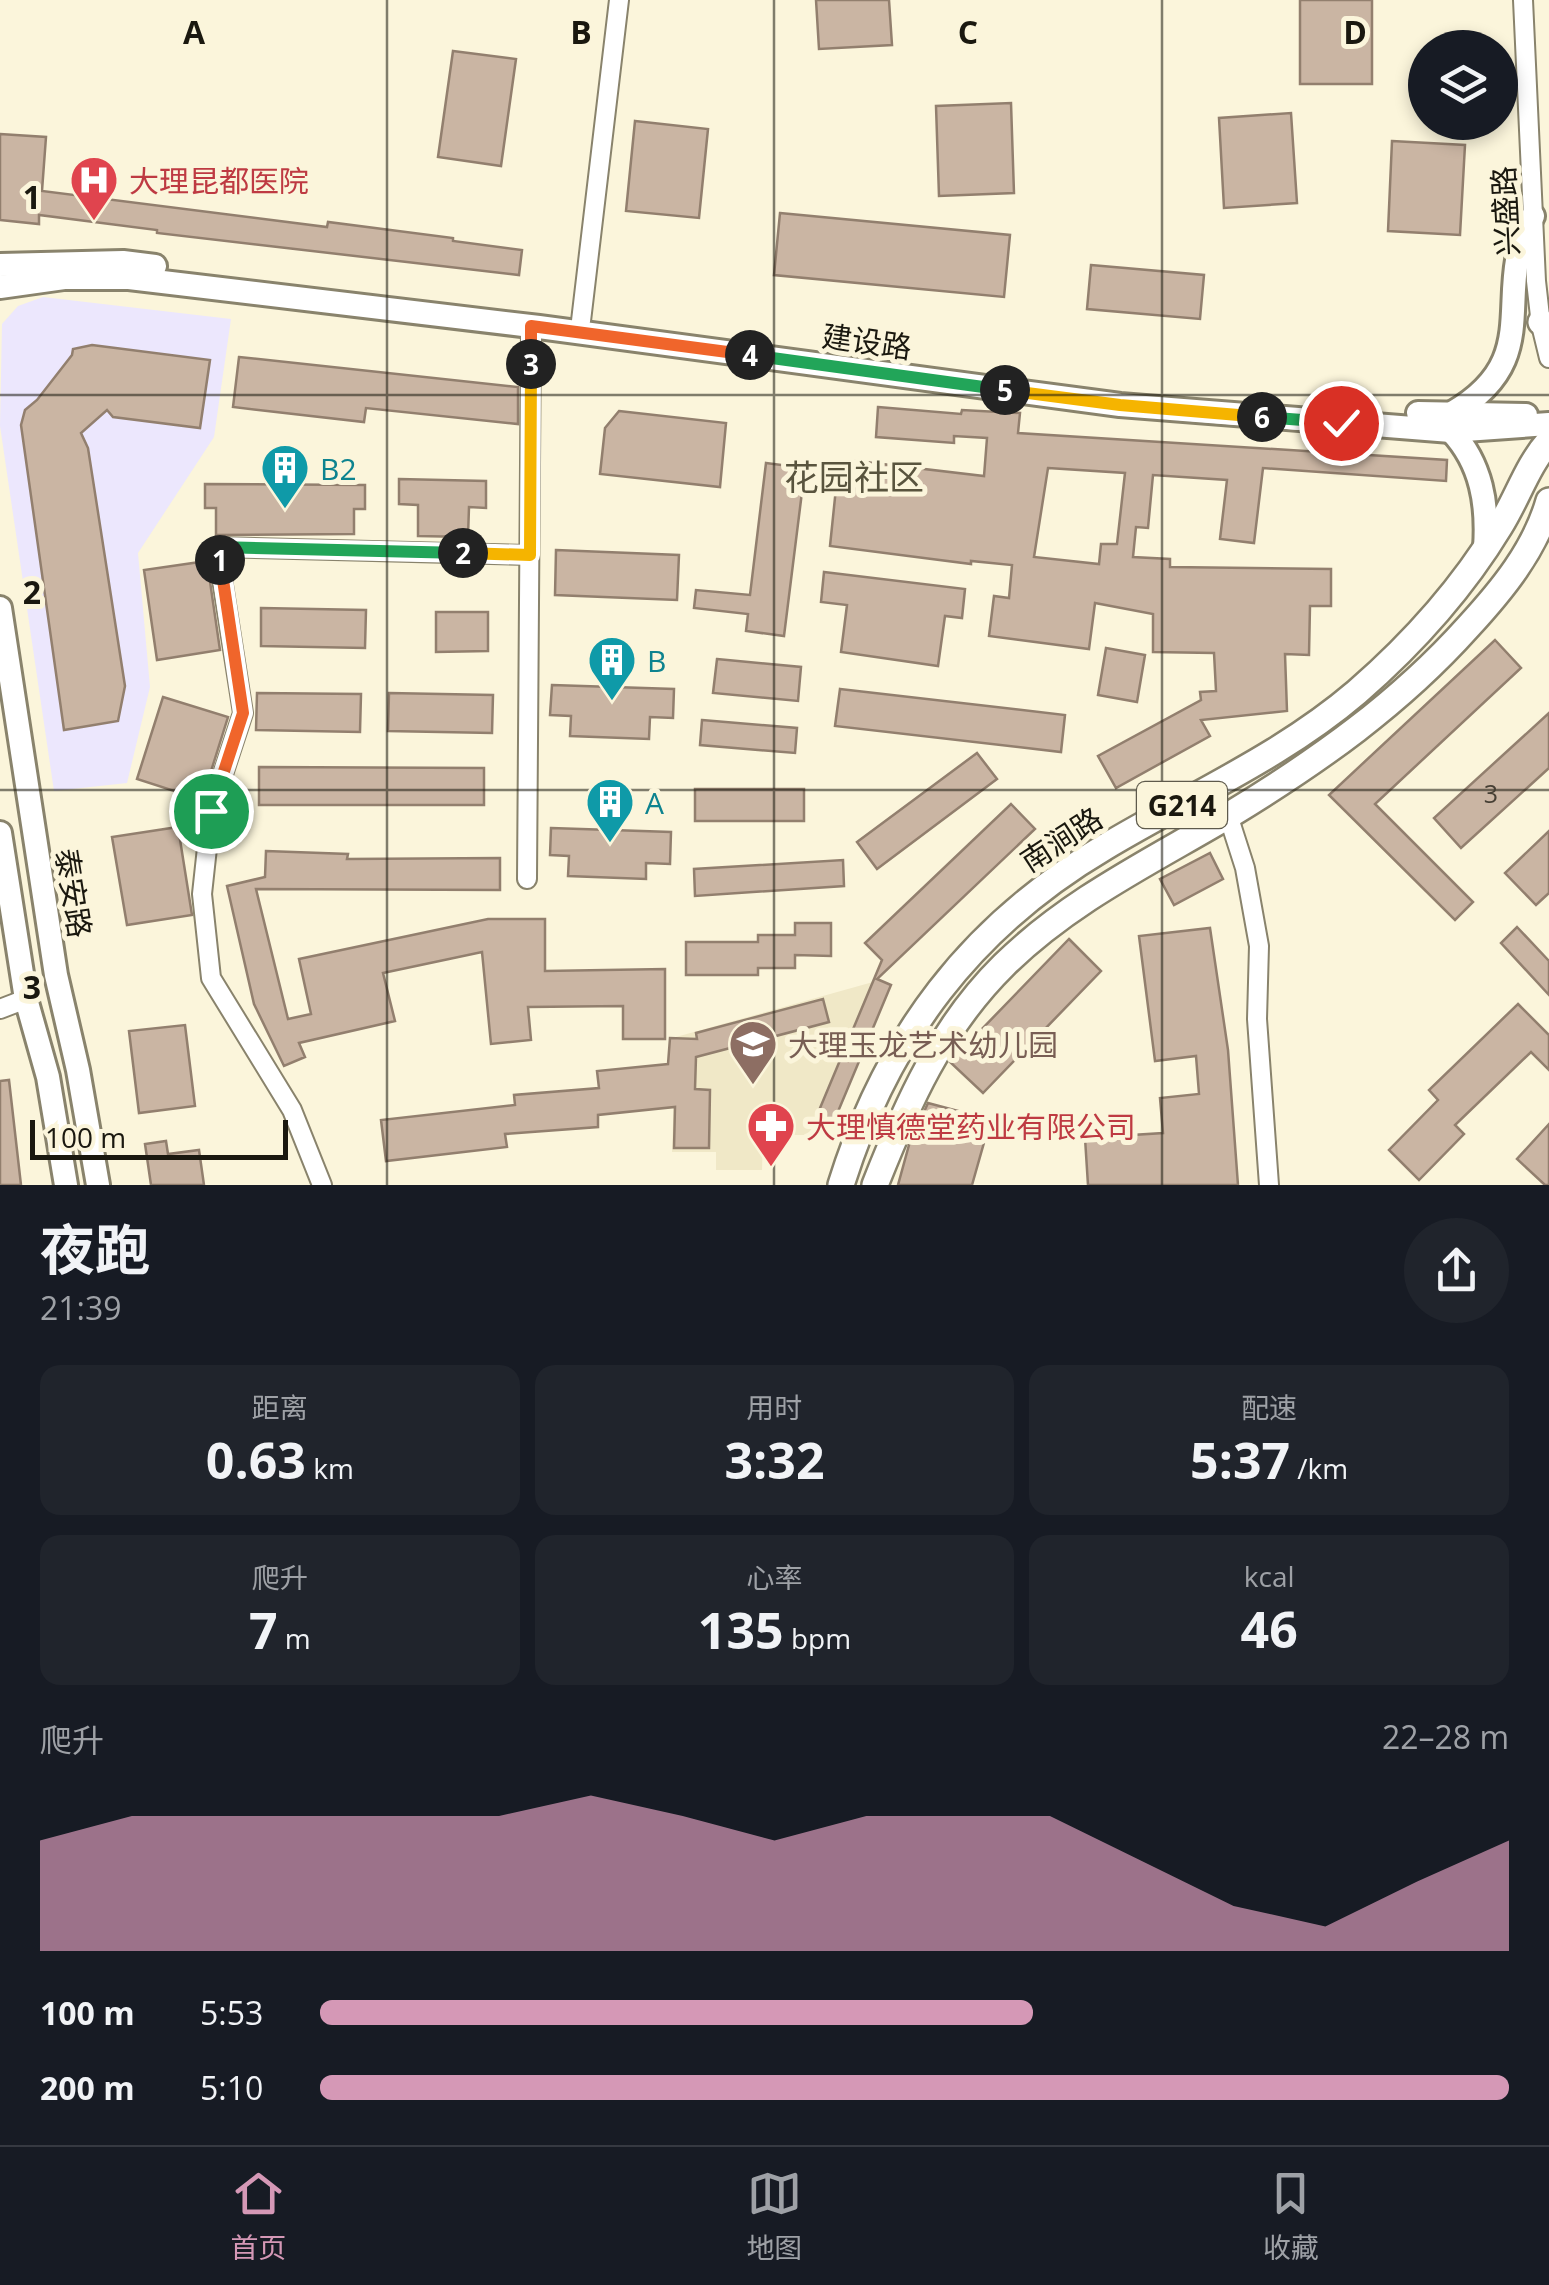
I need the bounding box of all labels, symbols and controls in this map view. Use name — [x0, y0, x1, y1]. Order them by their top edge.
text: A — [183, 10, 206, 53]
text: B — [570, 10, 592, 53]
text: C — [958, 10, 978, 53]
text: D — [1343, 10, 1367, 53]
map controls — [1408, 30, 1518, 140]
button: layers — [1408, 30, 1518, 140]
hospital icon: 大理昆都医院 — [68, 154, 120, 222]
place label: 大理昆都医院 — [129, 160, 309, 201]
street label: 兴盛路 — [1482, 165, 1528, 257]
text: 1 — [23, 175, 41, 218]
street label: 建设路 — [820, 314, 914, 368]
pin: 4 — [725, 330, 775, 380]
text: 4 — [742, 336, 758, 374]
pin: 3 — [506, 339, 556, 389]
text: 3 — [523, 345, 539, 383]
pin: 5 — [980, 365, 1030, 415]
text: 5 — [997, 371, 1013, 409]
pin — [1299, 381, 1384, 466]
pin: 6 — [1237, 392, 1287, 442]
icon: check — [1314, 396, 1369, 451]
text: 6 — [1254, 398, 1270, 436]
building icon: B2 — [259, 442, 311, 510]
place label: B2 — [320, 448, 357, 489]
district label: 花园社区 — [784, 453, 924, 500]
pin: 2 — [438, 528, 488, 578]
text: 2 — [455, 534, 471, 572]
pin: 1 — [195, 535, 245, 585]
text: 1 — [212, 541, 228, 579]
text: 2 — [23, 570, 41, 613]
building icon: B — [586, 634, 638, 702]
place label: B — [647, 640, 666, 681]
pin — [169, 769, 254, 854]
building icon: A — [584, 776, 636, 844]
house number: 3 — [1484, 776, 1498, 810]
place label: A — [645, 782, 664, 823]
road number: G214 — [1137, 782, 1227, 828]
icon: arrive — [184, 784, 239, 839]
street label: 南涧路 — [1012, 797, 1110, 881]
street label: 泰安路 — [47, 845, 101, 941]
text: 3 — [23, 965, 41, 1008]
school or university icon: 大理玉龙艺术幼儿园 — [727, 1018, 779, 1086]
place label: 大理玉龙艺术幼儿园 — [788, 1024, 1058, 1065]
pharmacy icon: 大理慎德堂药业有限公司 — [745, 1100, 797, 1168]
place label: 大理慎德堂药业有限公司 — [806, 1106, 1136, 1147]
scale bar — [30, 1115, 288, 1160]
text: 100 m — [45, 1118, 126, 1156]
text: 夜跑 — [40, 1211, 150, 1286]
button: share — [1404, 1218, 1509, 1323]
text: 21:39 — [40, 1286, 122, 1329]
text: 距离 — [252, 1388, 308, 1426]
text: 用时 — [746, 1388, 803, 1426]
text: 配速 — [1241, 1388, 1297, 1426]
text: 0.63 — [206, 1426, 306, 1494]
text: 3:32 — [724, 1426, 825, 1494]
text: 5:37 — [1190, 1426, 1290, 1494]
text: km — [306, 1449, 354, 1487]
text: /km — [1290, 1449, 1348, 1487]
text: kcal — [1244, 1557, 1295, 1595]
text: 爬升 — [252, 1558, 308, 1596]
text: 心率 — [746, 1558, 803, 1596]
text: 46 — [1241, 1595, 1298, 1663]
text: 7 — [249, 1596, 278, 1664]
text: 135 — [698, 1596, 784, 1664]
text: m — [278, 1619, 311, 1657]
text: bpm — [784, 1619, 851, 1657]
text: 22–28 m — [1382, 1715, 1509, 1758]
text: 爬升 — [40, 1718, 104, 1761]
text: 100 m — [40, 1991, 135, 2034]
text: 5:53 — [200, 1991, 263, 2034]
text: 200 m — [40, 2066, 135, 2109]
text: 5:10 — [200, 2066, 263, 2109]
tab: 首页 — [230, 2166, 286, 2266]
tab: 地图 — [746, 2166, 803, 2266]
tab: 收藏 — [1263, 2166, 1319, 2266]

